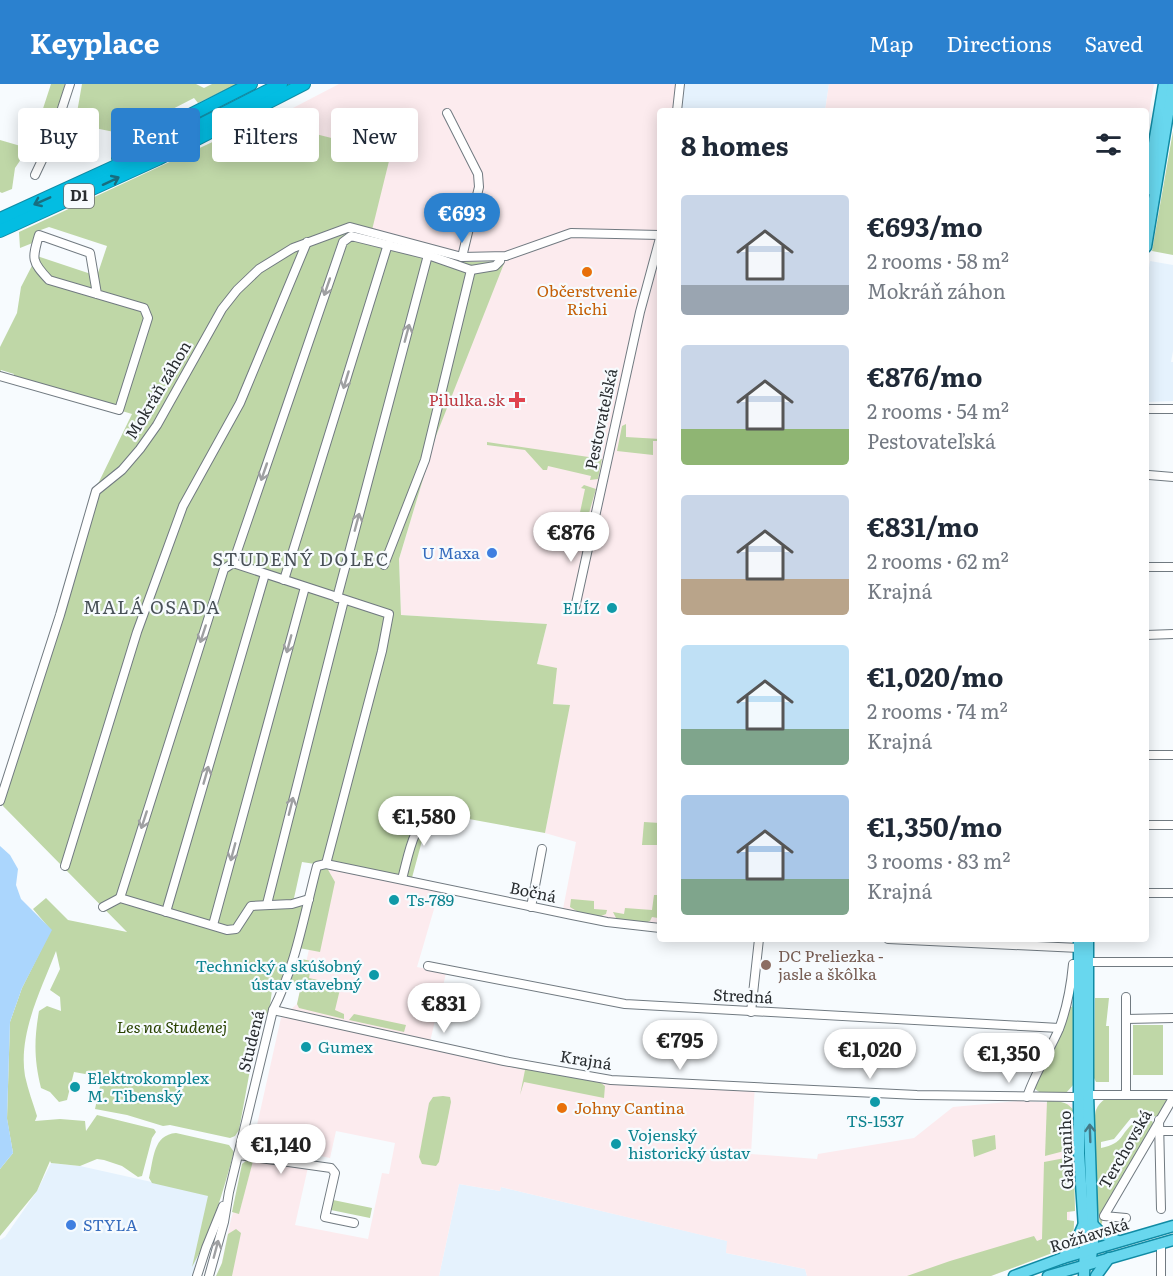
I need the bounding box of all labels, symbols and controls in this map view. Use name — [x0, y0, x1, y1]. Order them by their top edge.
text: Keyplace — [30, 21, 160, 63]
text: Map — [869, 27, 914, 58]
text: Directions — [947, 27, 1052, 58]
text: Saved — [1085, 27, 1143, 58]
chip: Buy — [18, 108, 99, 162]
chip: Rent — [111, 108, 200, 162]
chip: Filters — [212, 108, 319, 162]
chip: New — [331, 108, 418, 162]
text: 8 homes — [681, 125, 789, 164]
icon: filters — [1092, 128, 1125, 161]
one-way arrow — [101, 174, 119, 186]
road number: D1 — [64, 184, 94, 208]
pin: €693 — [426, 193, 498, 244]
one-way arrow — [34, 195, 52, 207]
text: €693 — [438, 197, 486, 227]
text: €693/mo — [867, 206, 983, 245]
icon: home — [729, 219, 801, 291]
text: 2 rooms · 58 m² — [867, 245, 1009, 275]
marker: Občerstvenie Richi — [580, 265, 594, 279]
text: Mokráň záhon — [867, 275, 1006, 305]
one-way arrow — [321, 278, 332, 296]
place label: Občerstvenie Richi — [537, 278, 637, 320]
one-way arrow — [402, 324, 414, 343]
street label: Mokráň záhon — [118, 335, 196, 443]
text: €876/mo — [867, 356, 982, 395]
street label: Pestovateľská — [578, 366, 623, 472]
icon: home — [729, 369, 801, 441]
one-way arrow — [340, 370, 351, 389]
place label: Pilulka.sk — [429, 387, 505, 411]
marker: Pilulka.sk — [510, 393, 524, 407]
text: 2 rooms · 54 m² — [867, 395, 1009, 425]
text: Pestovateľská — [867, 425, 996, 455]
one-way arrow — [257, 462, 268, 481]
text: €831/mo — [867, 506, 979, 545]
one-way arrow — [352, 512, 363, 531]
pin: €876 — [535, 512, 607, 563]
text: €876 — [547, 516, 595, 546]
icon: home — [729, 519, 801, 591]
place label: U Maxa — [422, 540, 480, 564]
district label: STUDENÝ DOLEC — [212, 545, 390, 572]
text: 2 rooms · 62 m² — [867, 545, 1009, 575]
marker: U Maxa — [485, 546, 499, 560]
text: Krajná — [867, 575, 932, 605]
district label: MALÁ OSADA — [83, 593, 221, 620]
place label: ELÍZ — [563, 595, 600, 619]
marker: ELÍZ — [605, 601, 619, 615]
one-way arrow — [197, 624, 208, 643]
one-way arrow — [283, 634, 295, 653]
text: €1,020/mo — [867, 656, 1003, 695]
icon: home — [729, 669, 801, 741]
text: 2 rooms · 74 m² — [867, 695, 1008, 725]
text: Krajná — [867, 725, 932, 755]
one-way arrow — [201, 766, 212, 785]
pin: €1,580 — [375, 796, 473, 847]
one-way arrow — [286, 797, 298, 816]
text: €1,580 — [392, 800, 456, 830]
text: €1,350/mo — [867, 806, 1002, 845]
one-way arrow — [138, 810, 149, 829]
icon: home — [729, 819, 801, 891]
one-way arrow — [226, 842, 238, 861]
text: 3 rooms · 83 m² — [867, 845, 1010, 875]
street label: Bočná — [508, 874, 559, 908]
text: Krajná — [867, 875, 932, 905]
place label: Ts-789 — [406, 887, 454, 911]
marker: Ts-789 — [387, 893, 401, 907]
place label: DC Preliezka - jasle a škôlka — [778, 943, 884, 985]
place label: Technický a skúšobný ústav stavebný — [195, 953, 363, 995]
marker: DC Preliezka - jasle a škôlka — [759, 958, 773, 972]
marker: Technický a skúšobný ústav stavebný — [367, 968, 381, 982]
street label: Stredná — [712, 981, 774, 1009]
pin: €831 — [408, 983, 480, 1034]
text: €831 — [421, 987, 467, 1017]
street label: Studená — [231, 1007, 269, 1074]
park label: Les na Studenej — [117, 1014, 227, 1038]
pin: €795 — [644, 1020, 716, 1071]
text: €795 — [656, 1024, 704, 1054]
pin: €1,020 — [821, 1029, 919, 1080]
text: €1,020 — [838, 1033, 902, 1063]
pin: €1,350 — [960, 1033, 1058, 1084]
place label: Gumex — [318, 1034, 374, 1058]
text: €1,350 — [978, 1037, 1040, 1067]
marker: Gumex — [299, 1040, 313, 1054]
street label: Krajná — [559, 1043, 614, 1075]
place label: Elektrokomplex M. Tibenský — [87, 1065, 210, 1107]
marker: Elektrokomplex M. Tibenský — [68, 1080, 82, 1094]
place label: Johny Cantina — [574, 1095, 685, 1119]
marker: TS-1537 — [868, 1095, 882, 1109]
marker: Johny Cantina — [555, 1101, 569, 1115]
street label: Terchovská — [1092, 1104, 1157, 1193]
place label: TS-1537 — [846, 1108, 904, 1132]
street label: Galvaniho — [1052, 1110, 1078, 1190]
place label: Vojenský historický ústav — [628, 1122, 751, 1164]
one-way arrow — [1084, 1123, 1095, 1143]
pin: €1,140 — [232, 1124, 330, 1175]
text: €1,140 — [251, 1128, 311, 1158]
marker: Vojenský historický ústav — [609, 1137, 623, 1151]
street label: Rožňavská — [1046, 1211, 1132, 1257]
place label: STYLA — [83, 1212, 138, 1236]
marker: STYLA — [64, 1218, 78, 1232]
one-way arrow — [211, 1240, 223, 1259]

